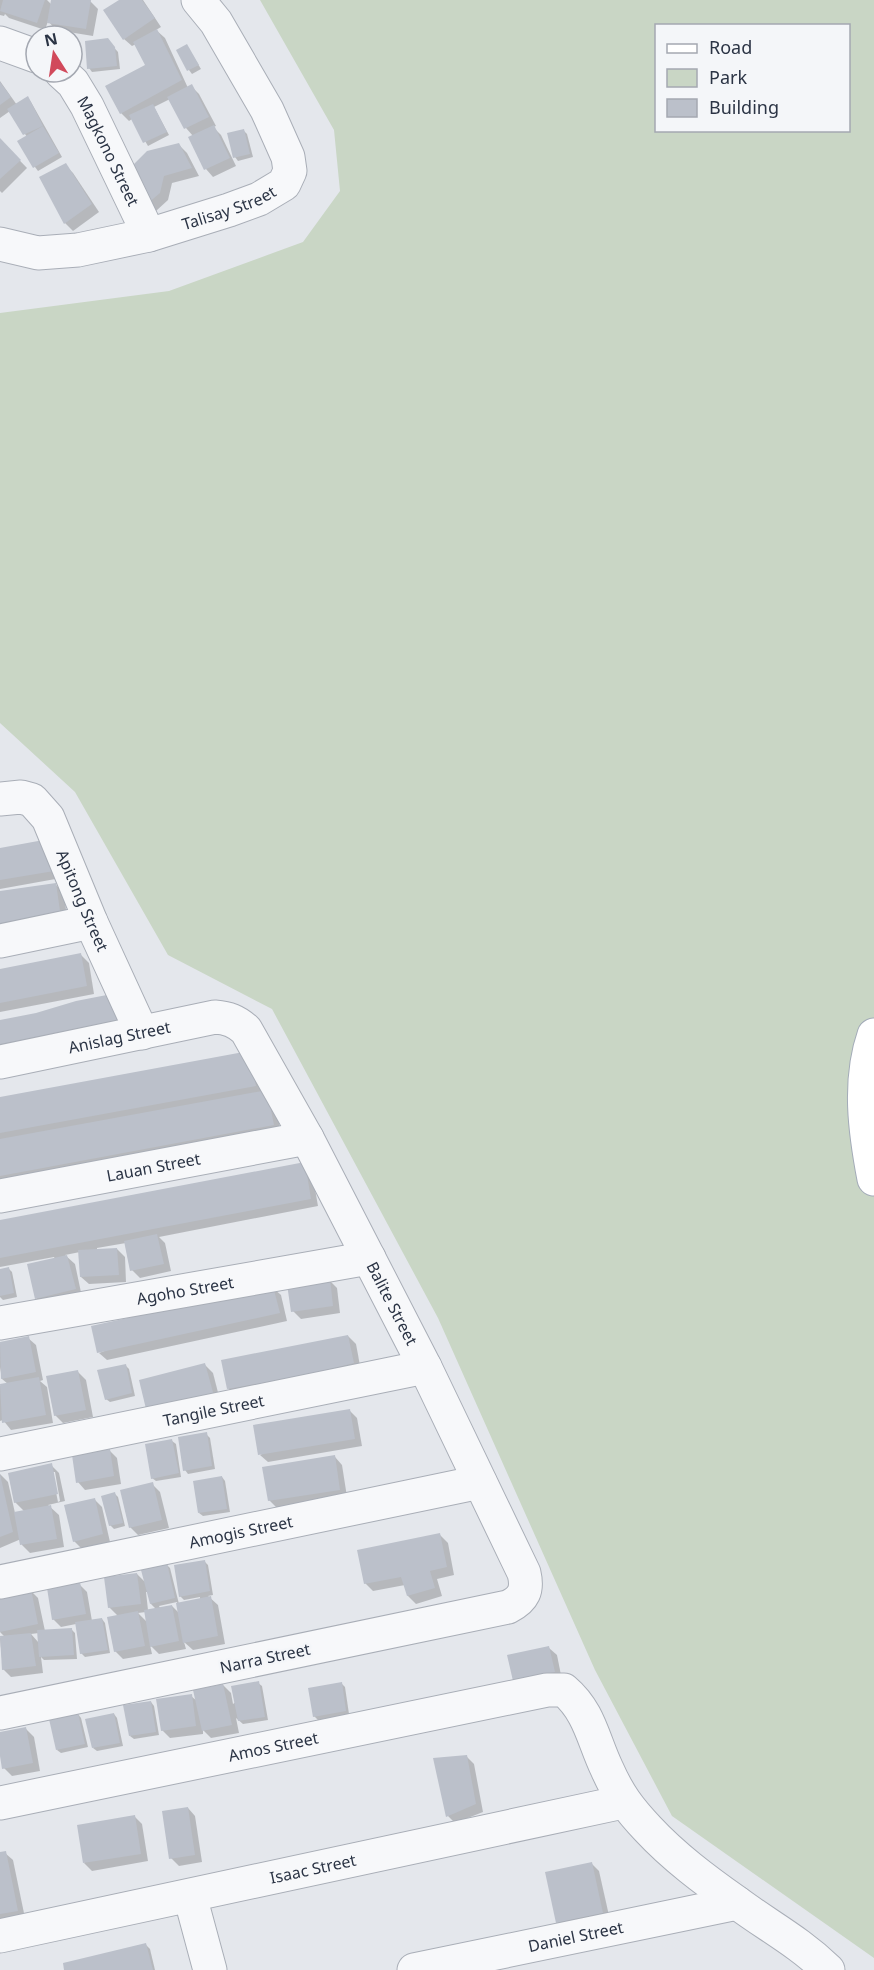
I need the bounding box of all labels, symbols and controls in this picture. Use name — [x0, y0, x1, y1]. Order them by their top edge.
north arrow — [24, 24, 84, 84]
legend — [655, 24, 850, 132]
text: N — [42, 27, 60, 51]
text: Road — [709, 35, 752, 59]
text: Park — [709, 65, 747, 89]
street label: Magkono Street — [72, 92, 145, 210]
text: Building — [709, 95, 779, 119]
street label: Talisay Street — [179, 180, 280, 235]
street label: Apitong Street — [51, 846, 114, 955]
street label: Anislag Street — [66, 1016, 173, 1058]
street label: Lauan Street — [105, 1147, 202, 1187]
street label: Balite Street — [361, 1258, 423, 1349]
street label: Agoho Street — [135, 1271, 236, 1310]
street label: Tangile Street — [161, 1389, 266, 1431]
street label: Amogis Street — [187, 1510, 295, 1553]
street label: Narra Street — [218, 1638, 312, 1678]
street label: Amos Street — [226, 1726, 320, 1767]
street label: Isaac Street — [268, 1849, 358, 1889]
street label: Daniel Street — [526, 1916, 625, 1957]

